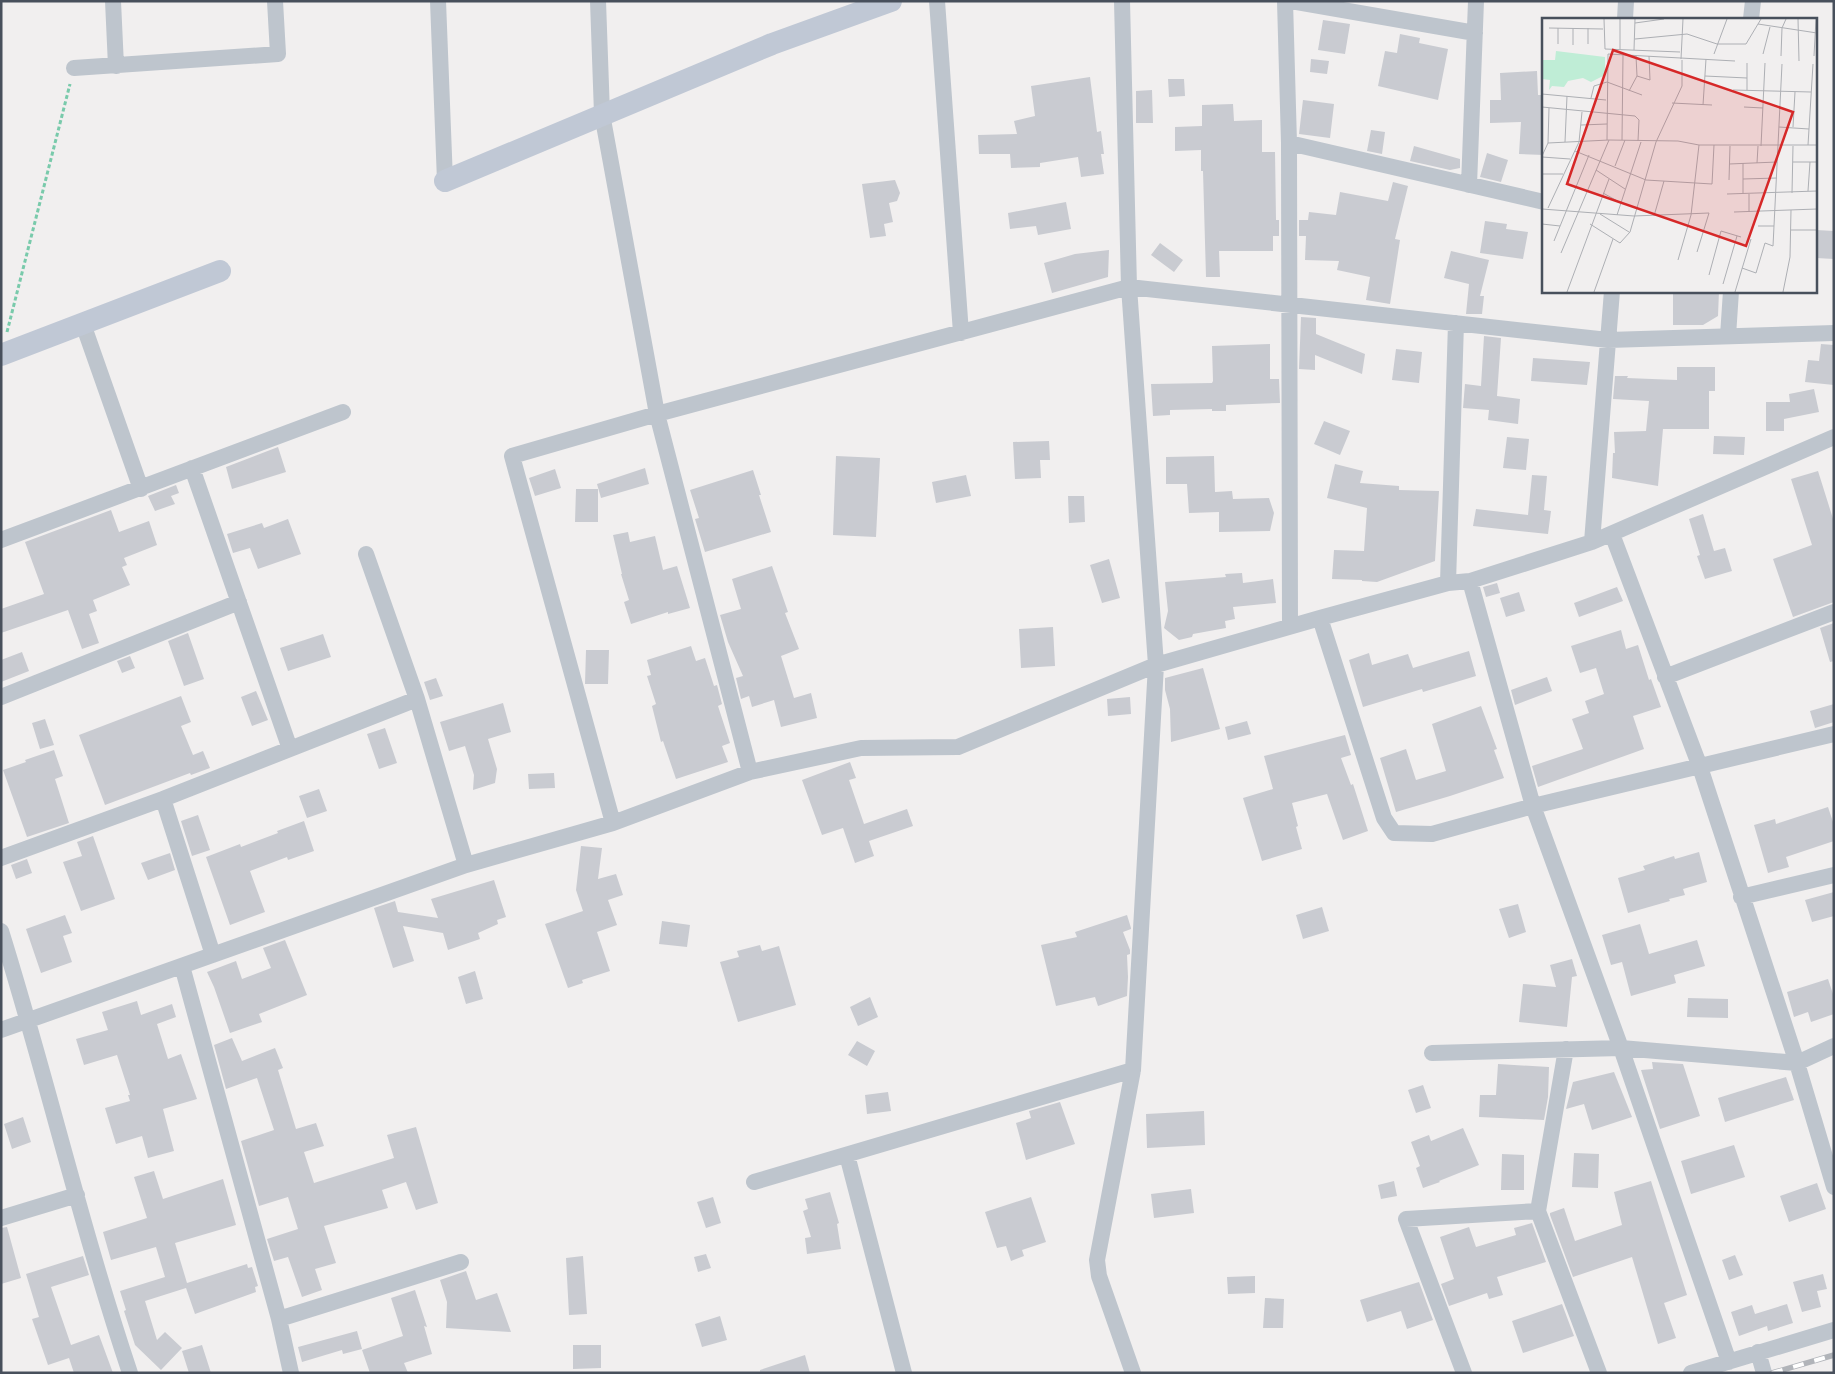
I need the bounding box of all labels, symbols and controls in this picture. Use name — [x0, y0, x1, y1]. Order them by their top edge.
inset map — [1542, 18, 1818, 292]

